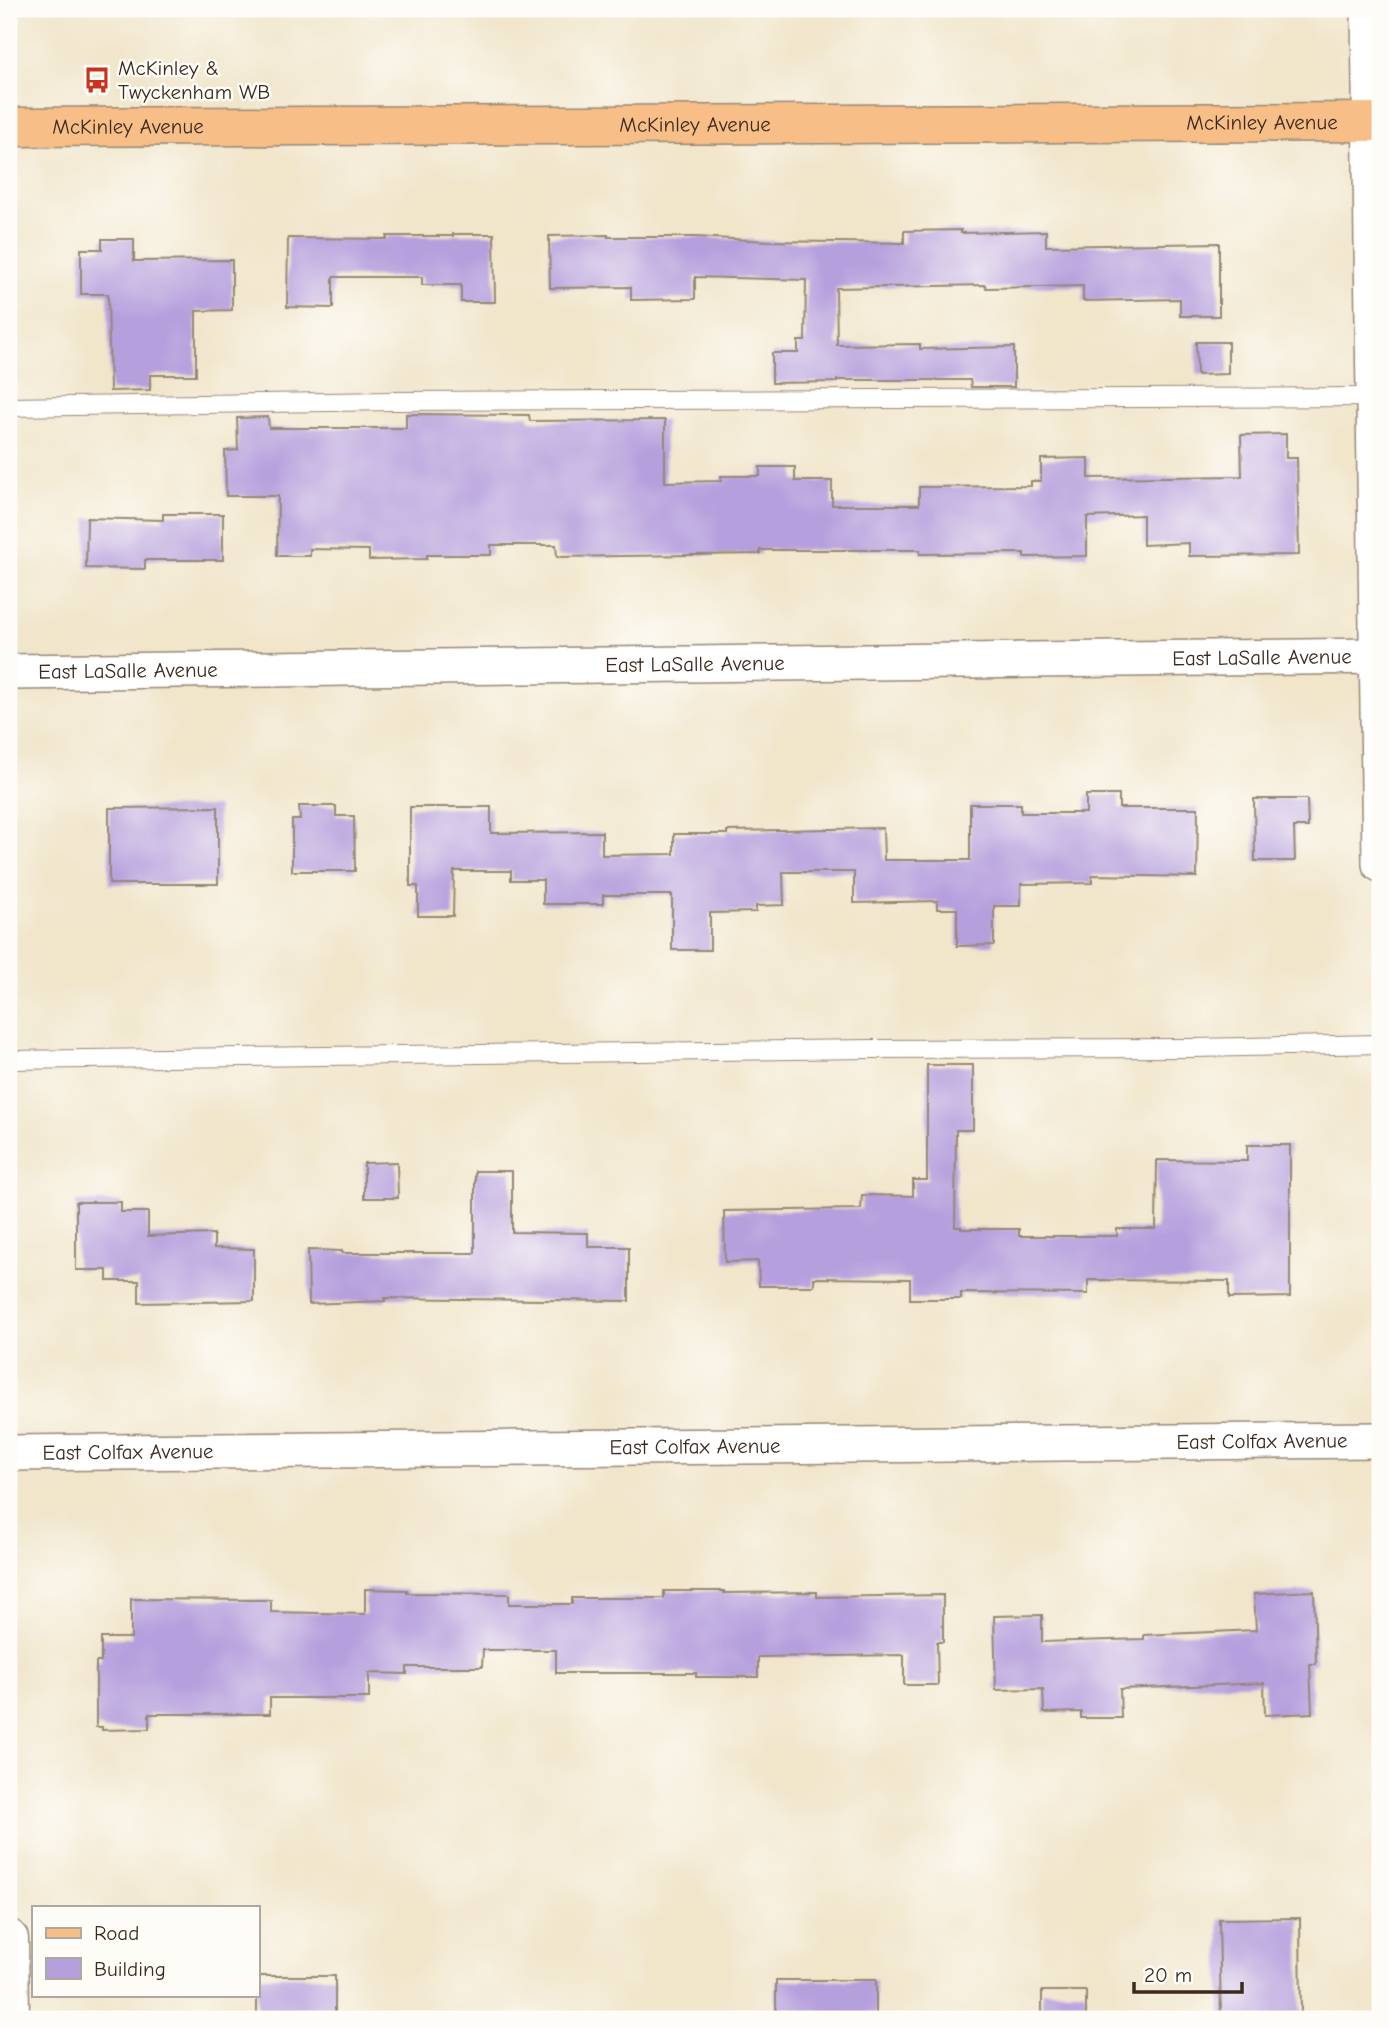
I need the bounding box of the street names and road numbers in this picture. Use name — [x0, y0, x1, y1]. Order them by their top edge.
street label: McKinley Avenue — [1186, 110, 1338, 135]
street label: McKinley Avenue — [619, 112, 771, 137]
street label: McKinley Avenue — [52, 114, 204, 139]
street label: East LaSalle Avenue — [1172, 644, 1352, 670]
street label: East LaSalle Avenue — [605, 651, 785, 677]
street label: East LaSalle Avenue — [38, 658, 218, 684]
street label: East Colfax Avenue — [1176, 1428, 1348, 1454]
street label: East Colfax Avenue — [609, 1434, 781, 1459]
street label: East Colfax Avenue — [42, 1439, 214, 1465]

